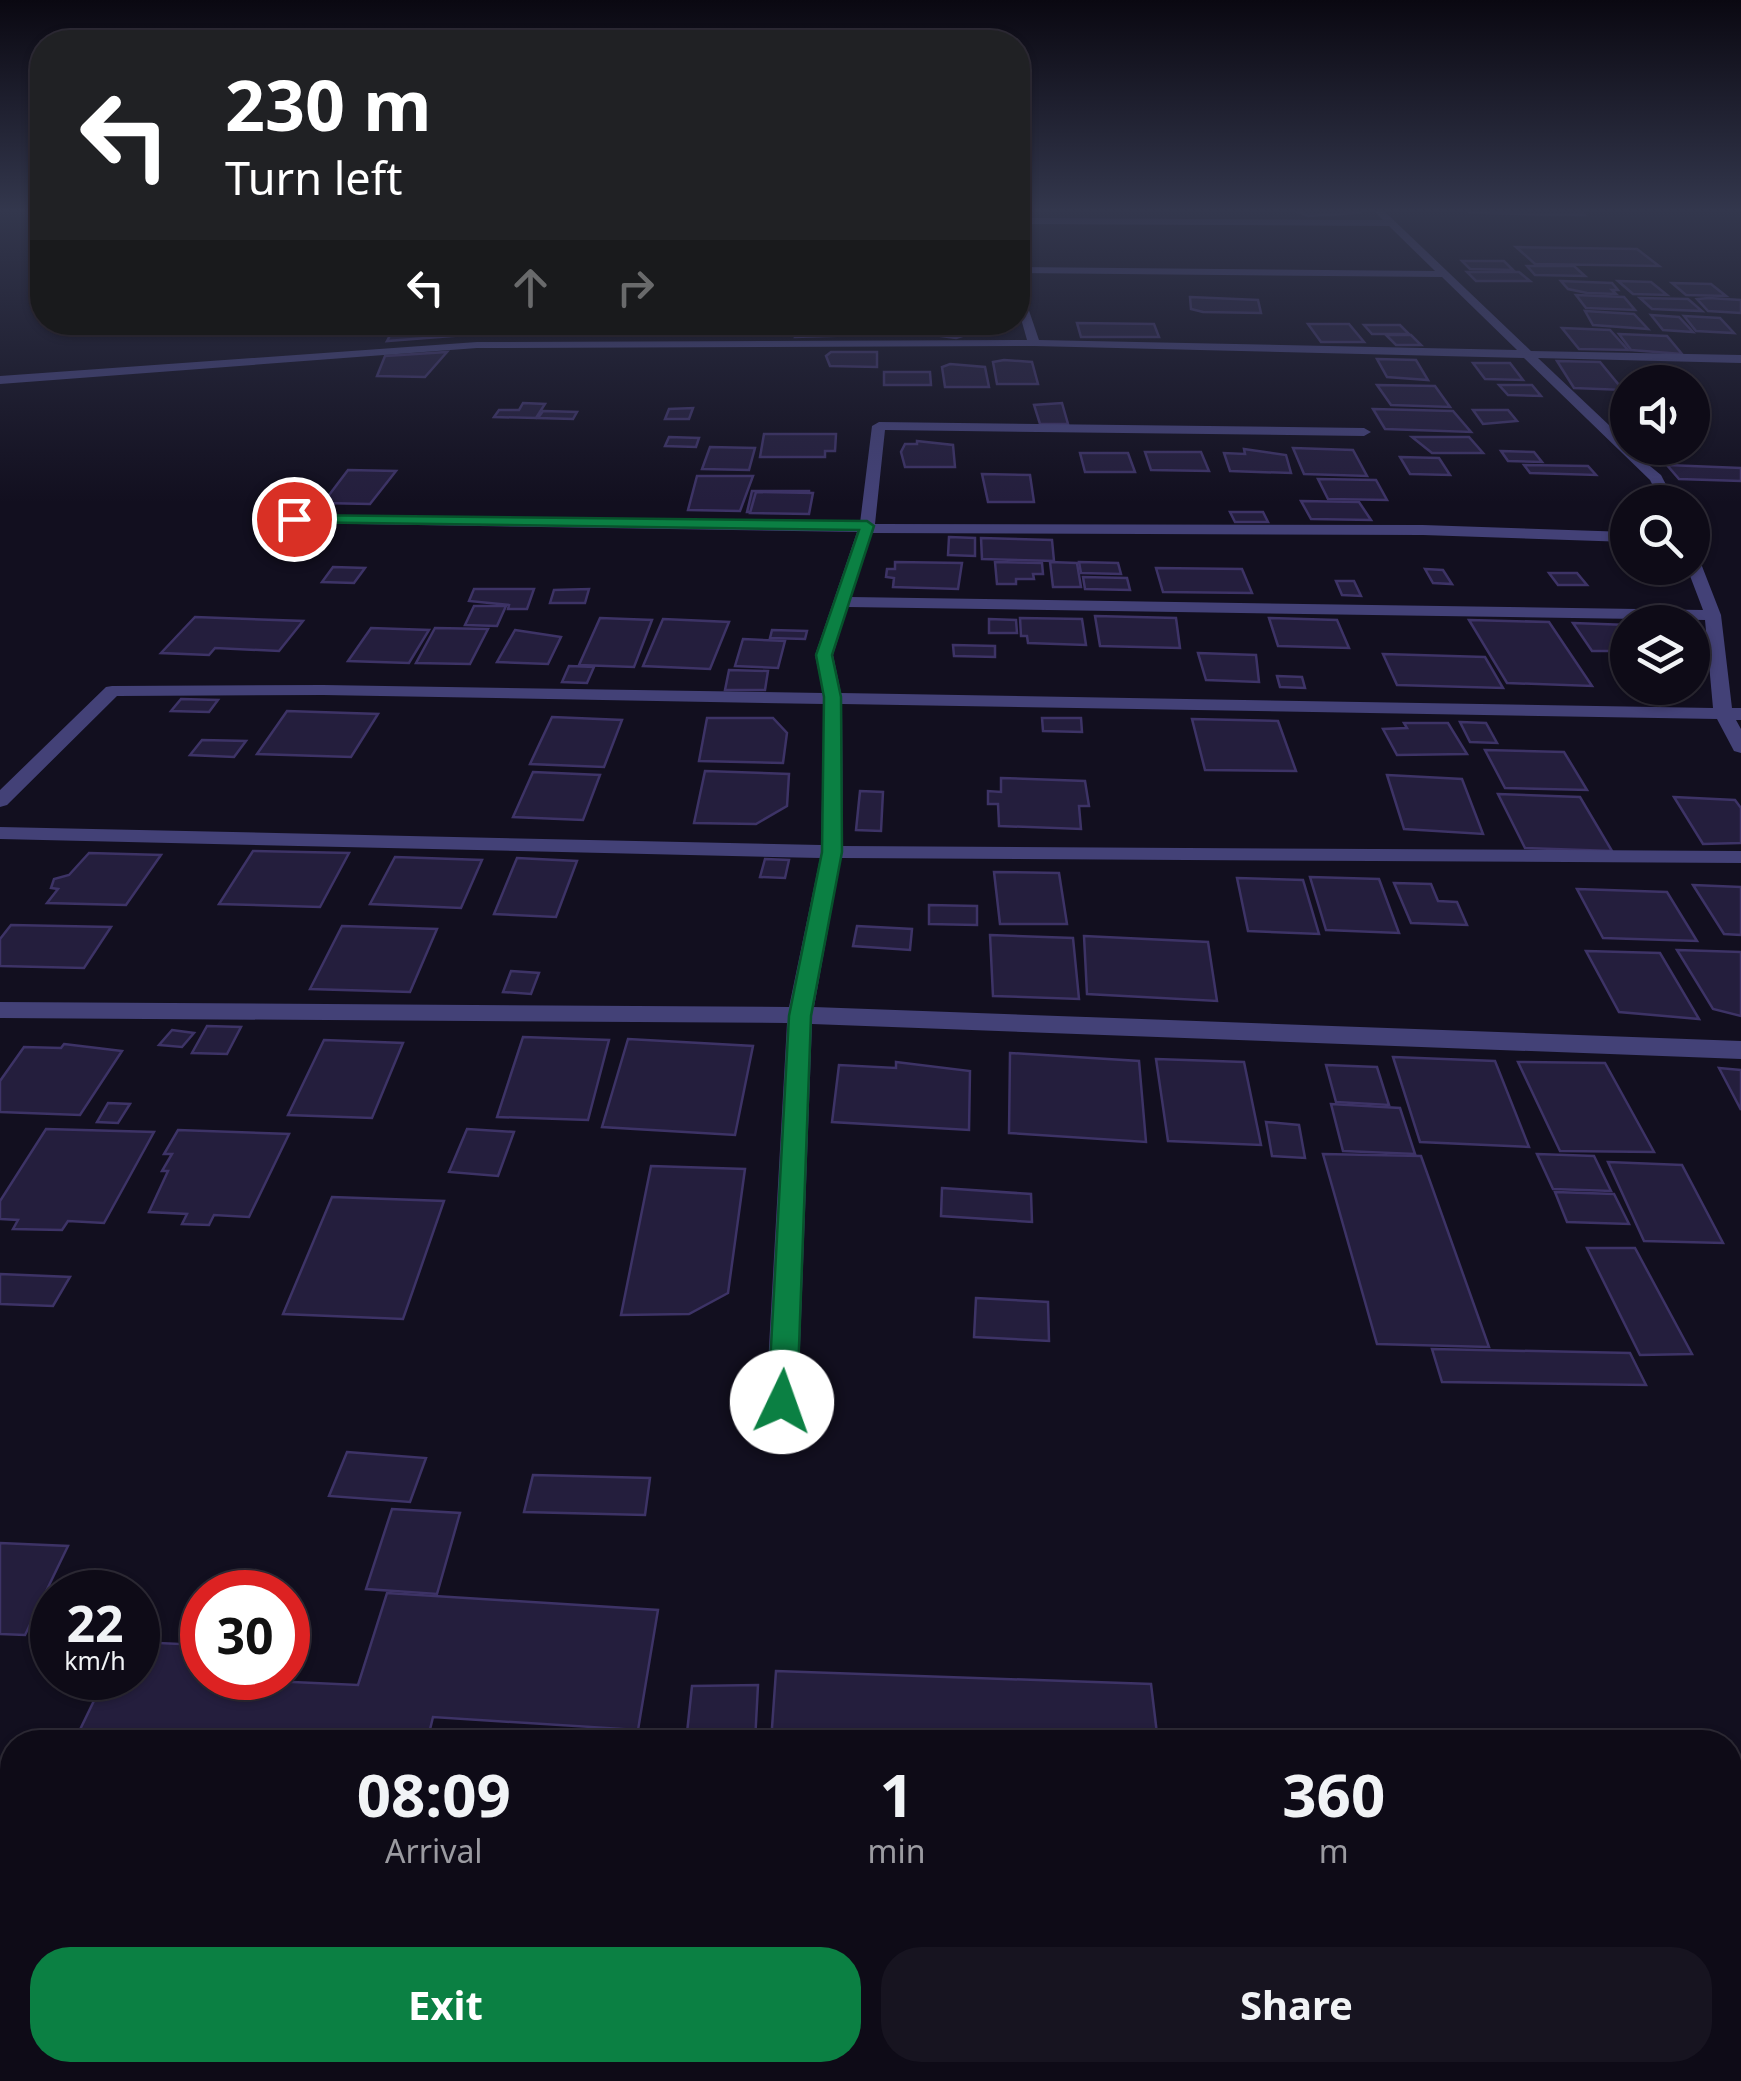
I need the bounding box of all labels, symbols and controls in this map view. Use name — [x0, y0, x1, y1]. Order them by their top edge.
text: 230 m — [225, 56, 432, 152]
icon: left — [60, 70, 190, 200]
text: Turn left — [225, 147, 402, 208]
icon: left — [398, 260, 453, 315]
icon: ahead — [503, 260, 558, 315]
icon: right — [608, 260, 663, 315]
map controls — [1610, 365, 1710, 705]
button: sound — [1610, 365, 1710, 465]
pin — [252, 477, 337, 562]
button: search — [1610, 485, 1710, 585]
icon: arrive — [267, 492, 322, 547]
button: layers — [1610, 605, 1710, 705]
position arrow — [730, 1350, 834, 1454]
speed limit sign: 30 — [180, 1570, 310, 1700]
text: 22 — [66, 1589, 124, 1657]
text: km/h — [64, 1643, 126, 1677]
text: 08:09 — [357, 1753, 511, 1835]
text: 1 — [879, 1753, 914, 1835]
text: 360 — [1282, 1753, 1385, 1835]
text: Arrival — [385, 1829, 483, 1872]
text: min — [868, 1829, 926, 1872]
text: m — [1319, 1829, 1349, 1872]
button: Exit — [30, 1947, 861, 2062]
button: Share — [881, 1947, 1712, 2062]

